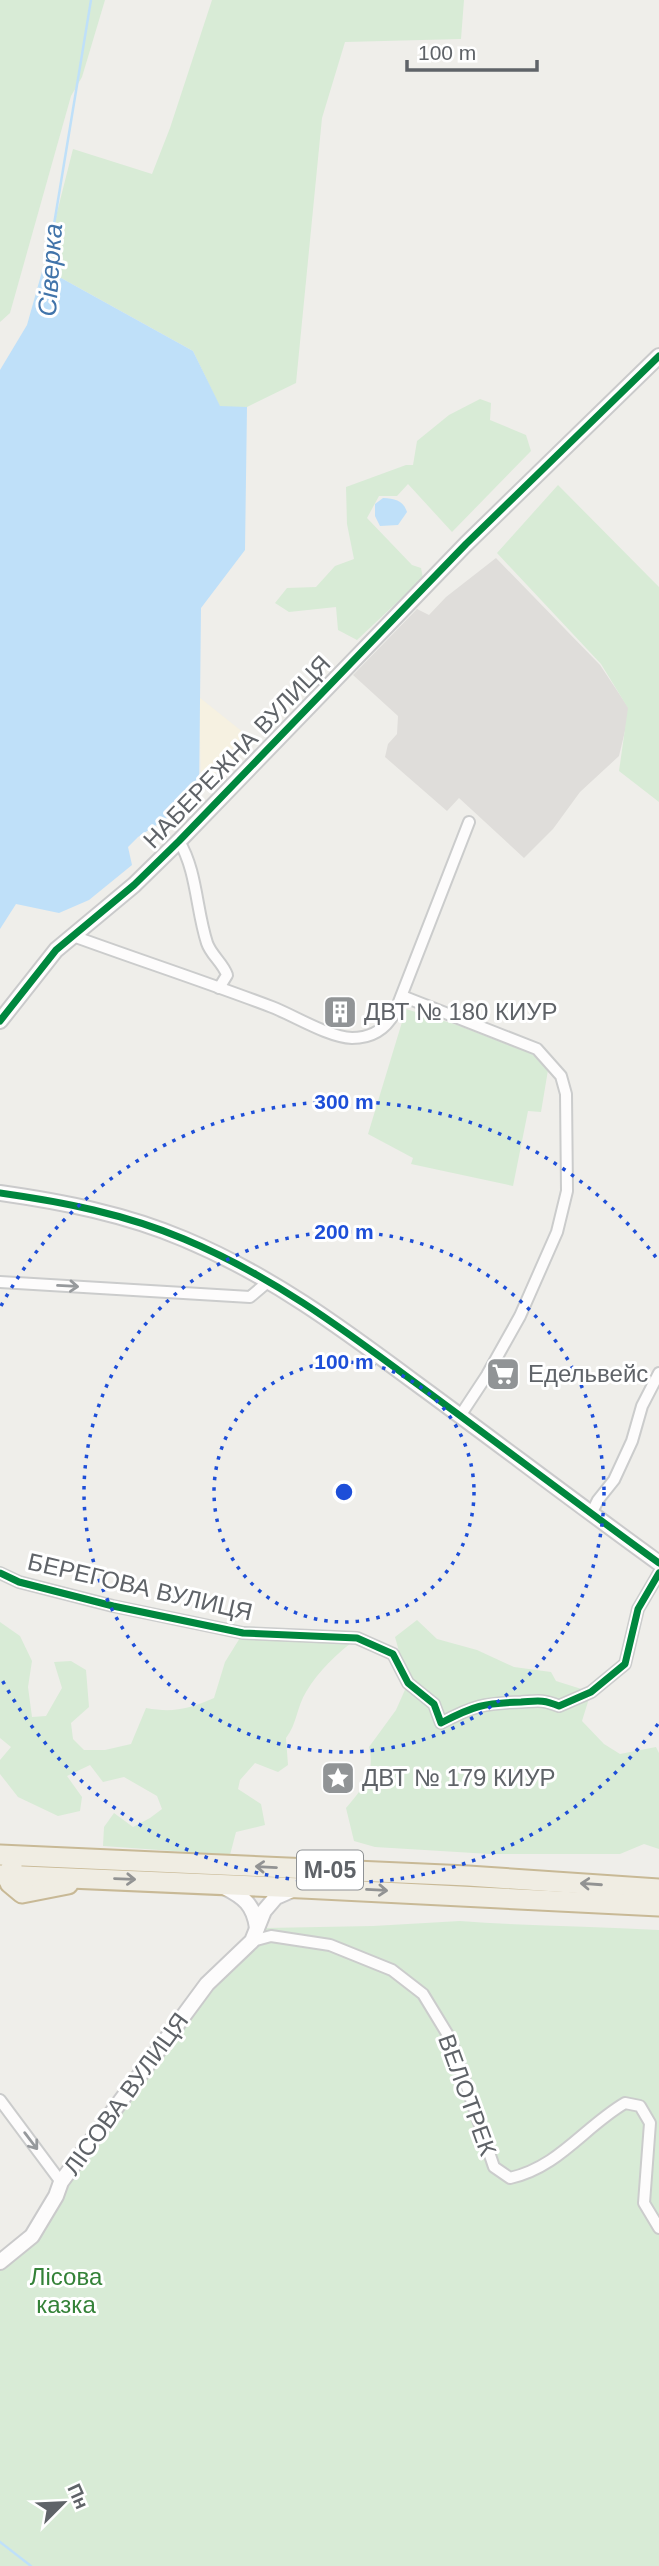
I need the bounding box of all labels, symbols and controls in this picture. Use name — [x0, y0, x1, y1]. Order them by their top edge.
scale bar — [407, 28, 536, 72]
text: 100 m — [418, 41, 476, 64]
water label: Сіверка — [32, 222, 68, 318]
street label: НАБЕРЕЖНА ВУЛИЦЯ — [138, 650, 336, 853]
building icon: ДВТ № 180 КИУР — [321, 993, 359, 1031]
place label: ДВТ № 180 КИУР — [364, 998, 558, 1025]
text: 300 m — [314, 1090, 374, 1113]
text: 200 m — [314, 1220, 374, 1243]
one-way arrow — [56, 1280, 79, 1293]
text: 100 m — [314, 1350, 374, 1373]
supermarket icon: Едельвейс — [484, 1355, 522, 1393]
place label: Едельвейс — [528, 1360, 648, 1387]
centre of rings — [332, 1480, 356, 1504]
street label: БЕРЕГОВА ВУЛИЦЯ — [25, 1548, 255, 1626]
place icon: ДВТ № 179 КИУР — [319, 1759, 357, 1797]
place label: ДВТ № 179 КИУР — [362, 1764, 556, 1791]
road number: М-05 — [297, 1851, 363, 1890]
one-way arrow — [255, 1860, 278, 1873]
one-way arrow — [113, 1873, 136, 1886]
one-way arrow — [580, 1877, 603, 1890]
one-way arrow — [365, 1884, 388, 1897]
street label: ЛІСОВА ВУЛИЦЯ — [58, 2007, 193, 2180]
street label: ВЕЛОТРЕК — [433, 2030, 502, 2159]
one-way arrow — [23, 2131, 38, 2150]
park label: Лісова казка — [30, 2263, 103, 2318]
north arrow — [28, 2468, 98, 2538]
text: Пн — [63, 2481, 93, 2512]

